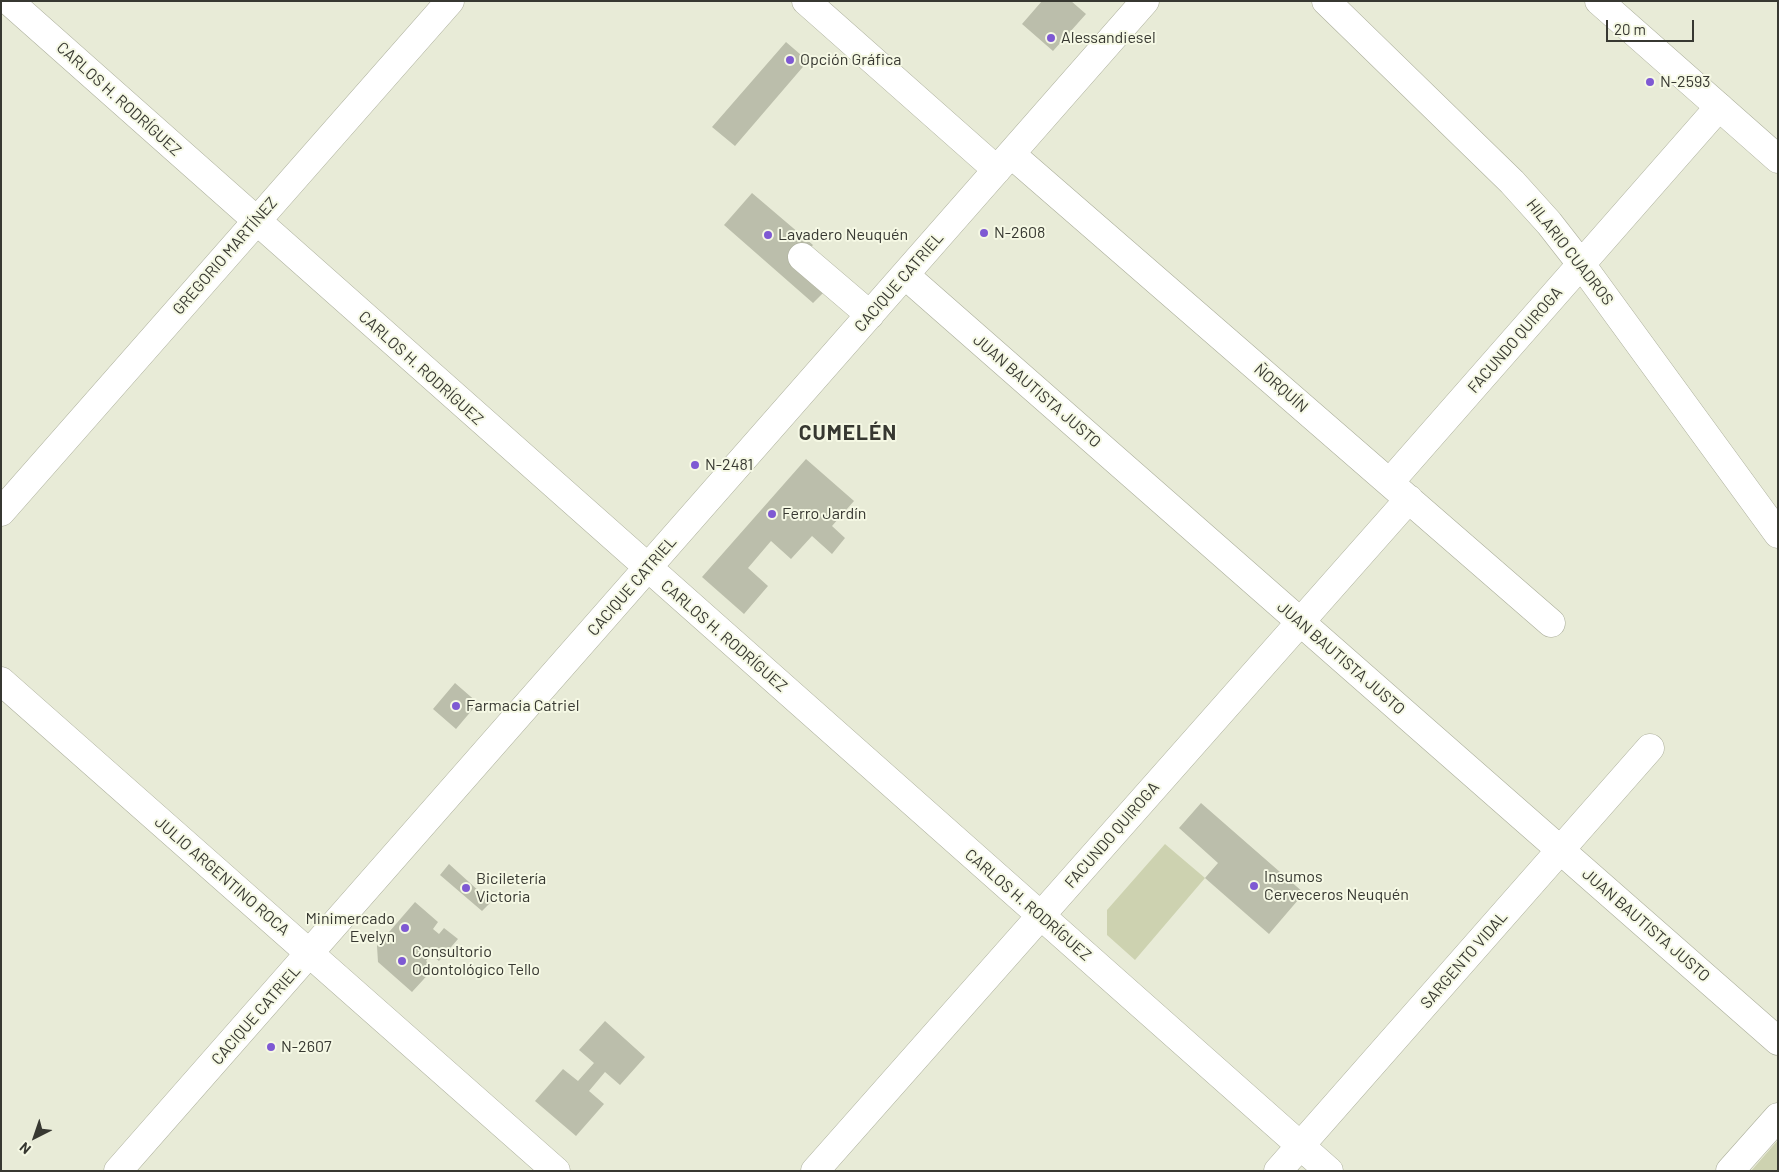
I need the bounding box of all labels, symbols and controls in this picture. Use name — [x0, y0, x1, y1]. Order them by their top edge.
scale bar — [1609, 10, 1696, 42]
text: 20 m — [1614, 20, 1646, 38]
place label: Alessandiesel — [1061, 28, 1156, 48]
marker: Alessandiesel — [1045, 32, 1057, 44]
street label: CARLOS H. RODRÍGUEZ — [53, 38, 185, 160]
place label: Opción Gráfica — [800, 50, 902, 70]
marker: Opción Gráfica — [784, 54, 796, 66]
place label: N-2593 — [1660, 72, 1710, 92]
marker: N-2593 — [1644, 76, 1656, 88]
street label: GREGORIO MARTÍNEZ — [169, 193, 281, 319]
street label: HILARIO CUADROS — [1522, 195, 1618, 309]
place label: N-2608 — [994, 223, 1045, 243]
place label: Lavadero Neuquén — [778, 225, 908, 245]
marker: N-2608 — [978, 227, 990, 239]
street label: CACIQUE CATRIEL — [851, 228, 947, 336]
marker: Lavadero Neuquén — [762, 229, 774, 241]
street label: FACUNDO QUIROGA — [1464, 283, 1566, 397]
street label: CARLOS H. RODRÍGUEZ — [355, 307, 487, 429]
street label: JUAN BAUTISTA JUSTO — [969, 330, 1105, 452]
street label: ÑORQUÍN — [1250, 359, 1312, 417]
district label: CUMELÉN — [798, 420, 898, 446]
place label: N-2481 — [705, 455, 753, 475]
marker: N-2481 — [689, 459, 701, 471]
place label: Ferro Jardín — [782, 504, 866, 524]
marker: Ferro Jardín — [766, 508, 778, 520]
street label: CACIQUE CATRIEL — [584, 532, 680, 640]
street label: CARLOS H. RODRÍGUEZ — [657, 576, 791, 696]
street label: JUAN BAUTISTA JUSTO — [1273, 597, 1409, 719]
place label: Farmacia Catriel — [466, 696, 579, 716]
marker: Farmacia Catriel — [450, 700, 462, 712]
street label: FACUNDO QUIROGA — [1061, 778, 1163, 892]
street label: JULIO ARGENTINO ROCA — [151, 812, 293, 940]
street label: CARLOS H. RODRÍGUEZ — [961, 845, 1095, 965]
street label: JUAN BAUTISTA JUSTO — [1578, 864, 1714, 986]
place label: Insumos Cerveceros Neuquén — [1264, 867, 1409, 905]
place label: Biciletería Victoria — [476, 869, 546, 907]
marker: Insumos Cerveceros Neuquén — [1248, 880, 1260, 892]
marker: Biciletería Victoria — [460, 882, 472, 894]
street label: SARGENTO VIDAL — [1417, 907, 1511, 1013]
place label: Minimercado Evelyn — [305, 909, 395, 947]
marker: Minimercado Evelyn — [399, 922, 411, 934]
place label: Consultorio Odontológico Tello — [412, 942, 540, 980]
marker: Consultorio Odontológico Tello — [396, 955, 408, 967]
street label: CACIQUE CATRIEL — [208, 961, 304, 1069]
place label: N-2607 — [281, 1037, 332, 1057]
marker: N-2607 — [265, 1041, 277, 1053]
north arrow — [10, 1112, 60, 1162]
text: N — [16, 1139, 34, 1158]

